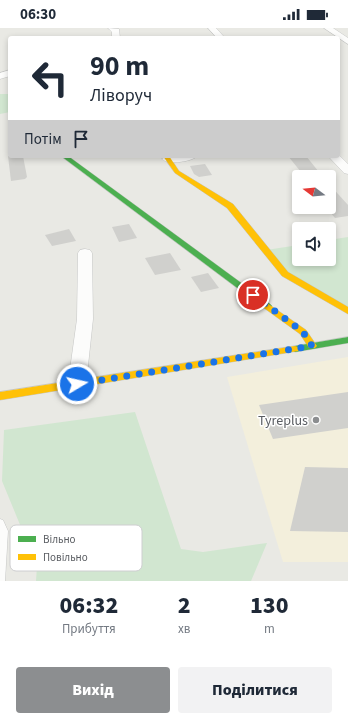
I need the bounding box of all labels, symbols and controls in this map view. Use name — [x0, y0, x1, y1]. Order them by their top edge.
text: 06:30 — [20, 4, 56, 25]
text: 90 m — [90, 46, 149, 86]
icon: left — [24, 52, 76, 104]
text: Ліворуч — [90, 83, 152, 108]
icon: arrive — [70, 128, 92, 150]
text: Потім — [24, 129, 62, 150]
north arrow — [292, 170, 336, 214]
map controls — [292, 170, 336, 266]
button: sound — [292, 222, 336, 266]
pin — [236, 278, 270, 312]
icon: arrive — [242, 284, 264, 306]
position arrow — [56, 363, 98, 405]
place label: Tyreplus — [258, 411, 308, 431]
marker: Tyreplus — [311, 415, 321, 425]
legend — [10, 525, 142, 571]
text: Вільно — [43, 532, 76, 547]
text: Повільно — [43, 550, 88, 565]
text: 06:32 — [60, 588, 118, 623]
text: 2 — [178, 588, 191, 623]
text: 130 — [250, 588, 289, 623]
text: Прибуття — [62, 620, 116, 638]
text: хв — [178, 620, 190, 638]
text: m — [264, 620, 275, 638]
button: Вихід — [16, 667, 170, 713]
button: Поділитися — [178, 667, 332, 713]

